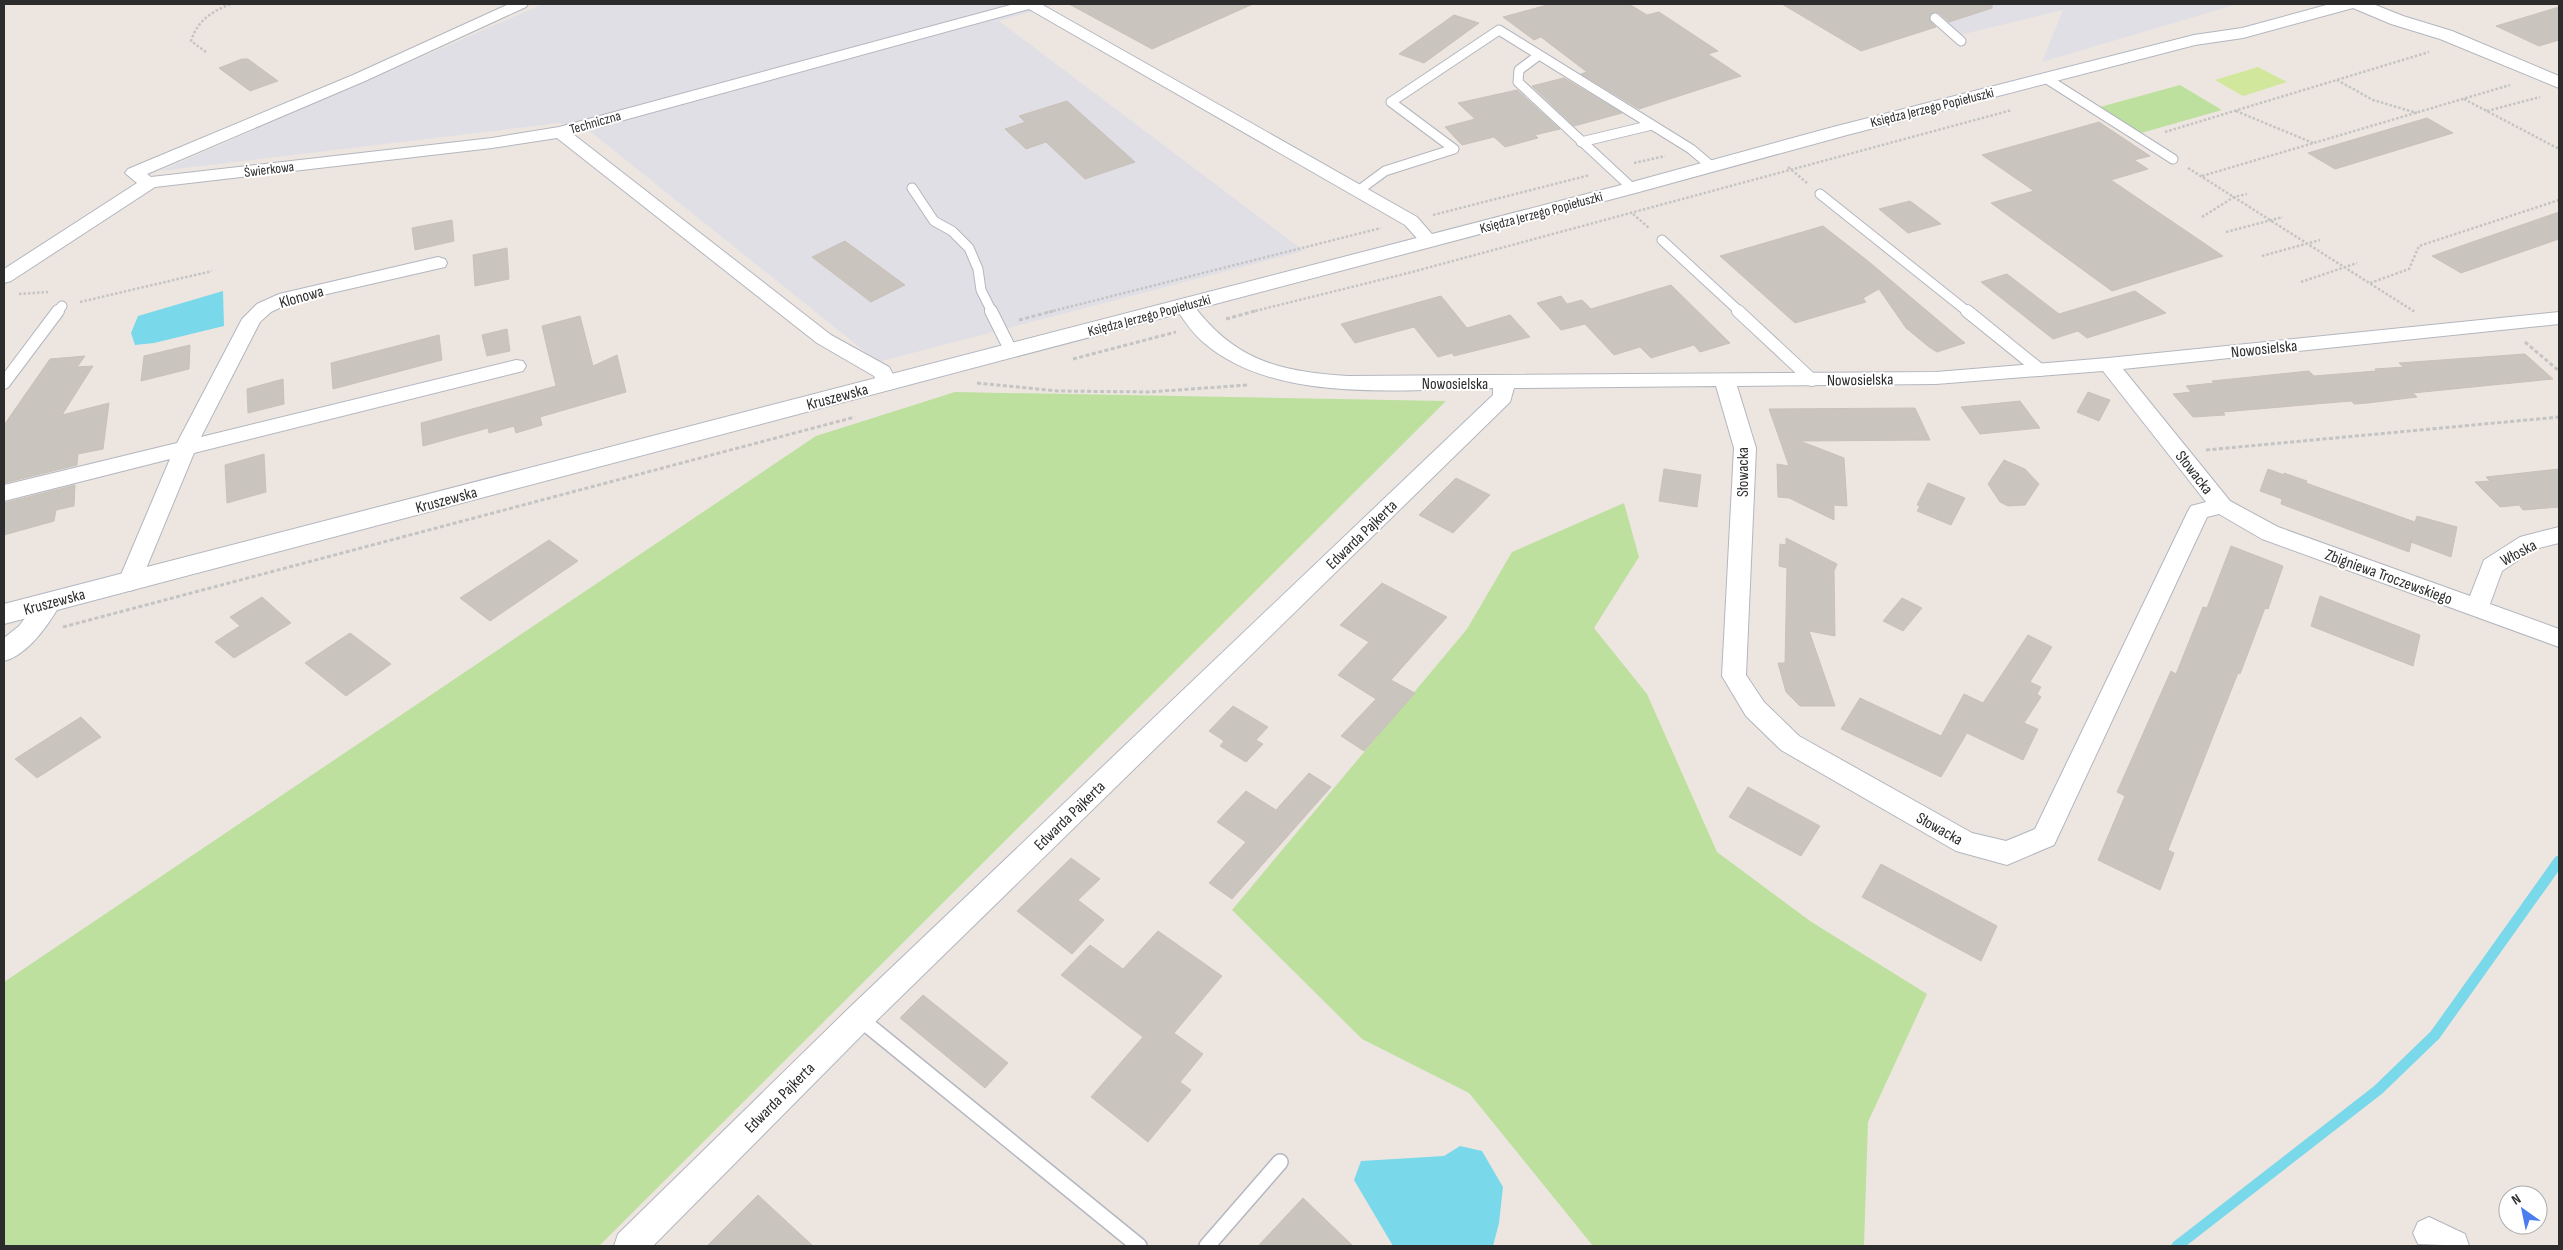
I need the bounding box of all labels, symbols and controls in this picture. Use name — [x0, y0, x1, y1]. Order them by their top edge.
street label: Księdza Jerzego Popiełuszki — [1869, 84, 1996, 131]
street label: Techniczna — [568, 107, 623, 138]
street label: Świerkowa — [243, 158, 295, 181]
street label: Księdza Jerzego Popiełuszki — [1478, 188, 1604, 237]
street label: Klonowa — [277, 282, 326, 313]
street label: Księdza Jerzego Popiełuszki — [1086, 291, 1212, 340]
street label: Nowosielska — [2230, 337, 2298, 362]
street label: Nowosielska — [1827, 370, 1893, 391]
street label: Nowosielska — [1422, 375, 1488, 394]
street label: Kruszewska — [805, 380, 870, 415]
street label: Słowacka — [1734, 447, 1753, 497]
street label: Słowacka — [2171, 447, 2217, 498]
street label: Kruszewska — [414, 483, 479, 518]
street label: Edwarda Pajkerta — [1323, 496, 1402, 574]
street label: Włoska — [2497, 536, 2540, 571]
street label: Zbigniewa Troczewskiego — [2322, 546, 2455, 609]
street label: Kruszewska — [22, 585, 87, 620]
street label: Edwarda Pajkerta — [1031, 777, 1110, 855]
street label: Słowacka — [1913, 809, 1966, 850]
street label: Edwarda Pajkerta — [741, 1059, 819, 1137]
north arrow — [2498, 1185, 2548, 1235]
text: N — [2508, 1190, 2524, 1209]

